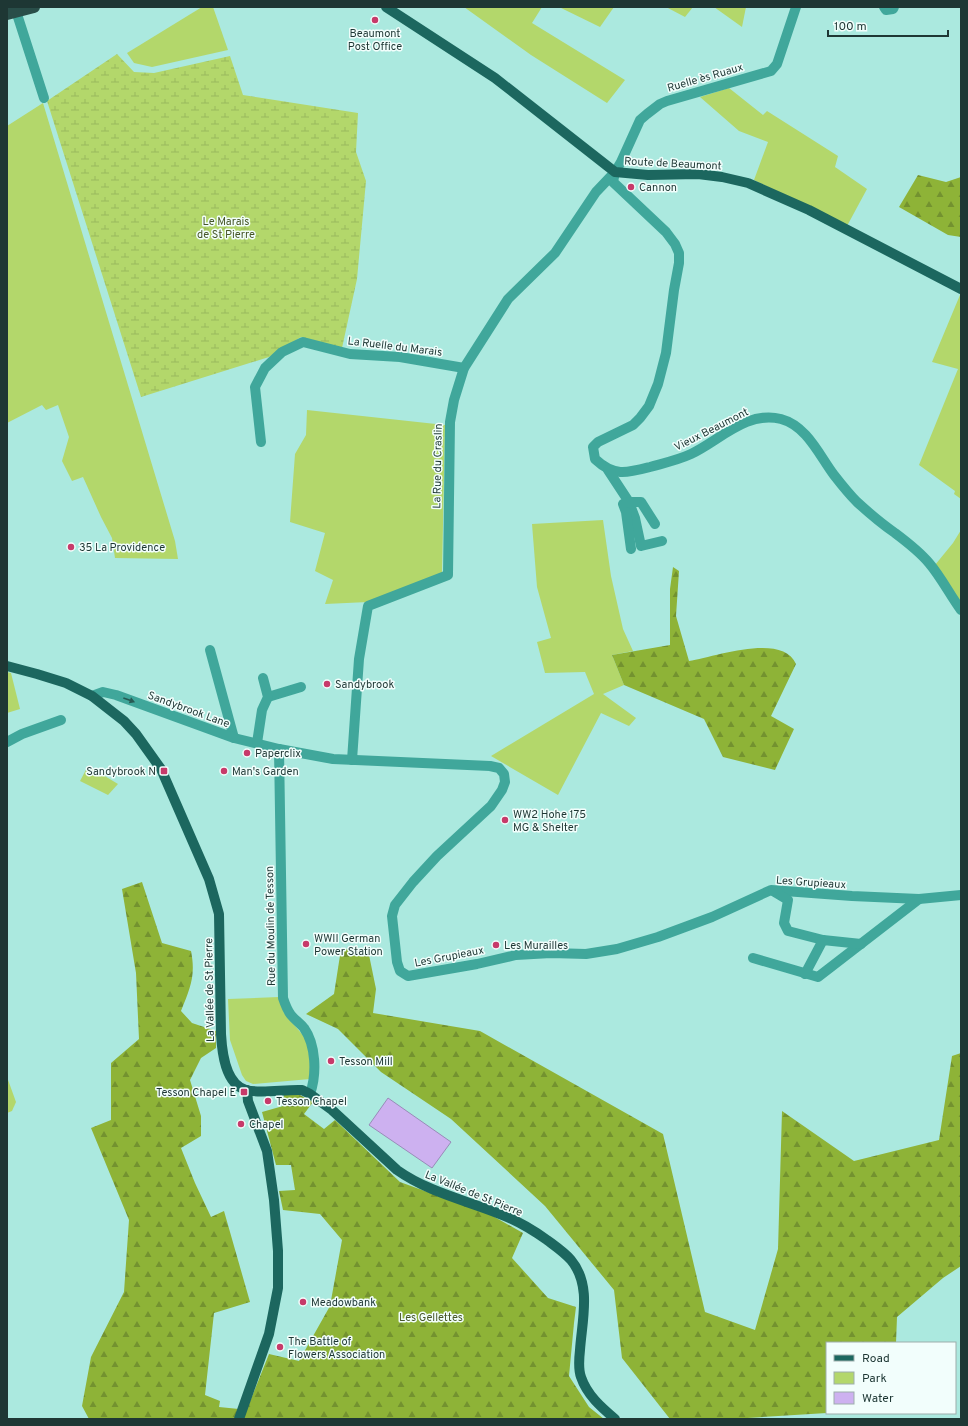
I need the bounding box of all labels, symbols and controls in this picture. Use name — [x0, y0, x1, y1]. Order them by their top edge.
scale bar — [828, 12, 948, 38]
marker: Beaumont Post Office — [370, 15, 380, 25]
text: 100 m — [834, 19, 867, 35]
place label: Beaumont Post Office — [348, 27, 402, 54]
street label: Ruelle ès Ruaux — [666, 60, 745, 95]
street label: Route de Beaumont — [624, 154, 722, 174]
place label: Cannon — [639, 181, 677, 195]
marker: Cannon — [626, 182, 636, 192]
park label: Le Marais de St Pierre — [197, 215, 255, 242]
street label: La Ruelle du Marais — [347, 334, 443, 360]
street label: Vieux Beaumont — [672, 405, 751, 455]
street label: La Rue du Craslin — [430, 423, 446, 509]
place label: 35 La Providence — [79, 541, 165, 555]
marker: 35 La Providence — [66, 542, 76, 552]
place label: Sandybrook — [335, 678, 394, 692]
marker: Sandybrook — [322, 679, 332, 689]
street label: Sandybrook Lane — [146, 689, 232, 731]
one-way arrow — [124, 697, 136, 703]
place label: Paperclix — [255, 747, 301, 761]
marker: Paperclix — [242, 748, 252, 758]
place label: Sandybrook N — [86, 765, 156, 779]
place label: Man's Garden — [232, 765, 299, 779]
marker: Sandybrook N — [159, 766, 169, 776]
marker: Man's Garden — [219, 766, 229, 776]
place label: WW2 Hohe 175 MG & Shelter — [513, 808, 586, 835]
marker: WW2 Hohe 175 MG & Shelter — [500, 815, 510, 825]
street label: Rue du Moulin de Tesson — [263, 866, 279, 986]
street label: Les Grupieaux — [775, 874, 847, 892]
place label: WWII German Power Station — [314, 932, 383, 959]
street label: La Vallée de St Pierre — [202, 938, 218, 1042]
marker: WWII German Power Station — [301, 939, 311, 949]
place label: Les Murailles — [504, 939, 568, 953]
marker: Les Murailles — [491, 940, 501, 950]
street label: Les Grupieaux — [413, 943, 485, 971]
place label: Tesson Mill — [339, 1055, 393, 1069]
marker: Tesson Mill — [326, 1056, 336, 1066]
place label: Tesson Chapel E — [156, 1086, 236, 1100]
marker: Tesson Chapel E — [239, 1087, 249, 1097]
place label: Tesson Chapel — [276, 1095, 347, 1109]
marker: Tesson Chapel — [263, 1096, 273, 1106]
place label: Chapel — [249, 1118, 284, 1132]
marker: Chapel — [236, 1119, 246, 1129]
street label: La Vallée de St Pierre — [423, 1168, 525, 1220]
place label: Meadowbank — [311, 1296, 376, 1310]
marker: Meadowbank — [298, 1297, 308, 1307]
park label: Les Gellettes — [399, 1311, 463, 1325]
place label: The Battle of Flowers Association — [288, 1335, 385, 1362]
marker: The Battle of Flowers Association — [275, 1342, 285, 1352]
legend — [826, 1342, 956, 1414]
text: Road — [862, 1351, 890, 1367]
text: Park — [862, 1371, 887, 1387]
text: Water — [862, 1391, 894, 1407]

